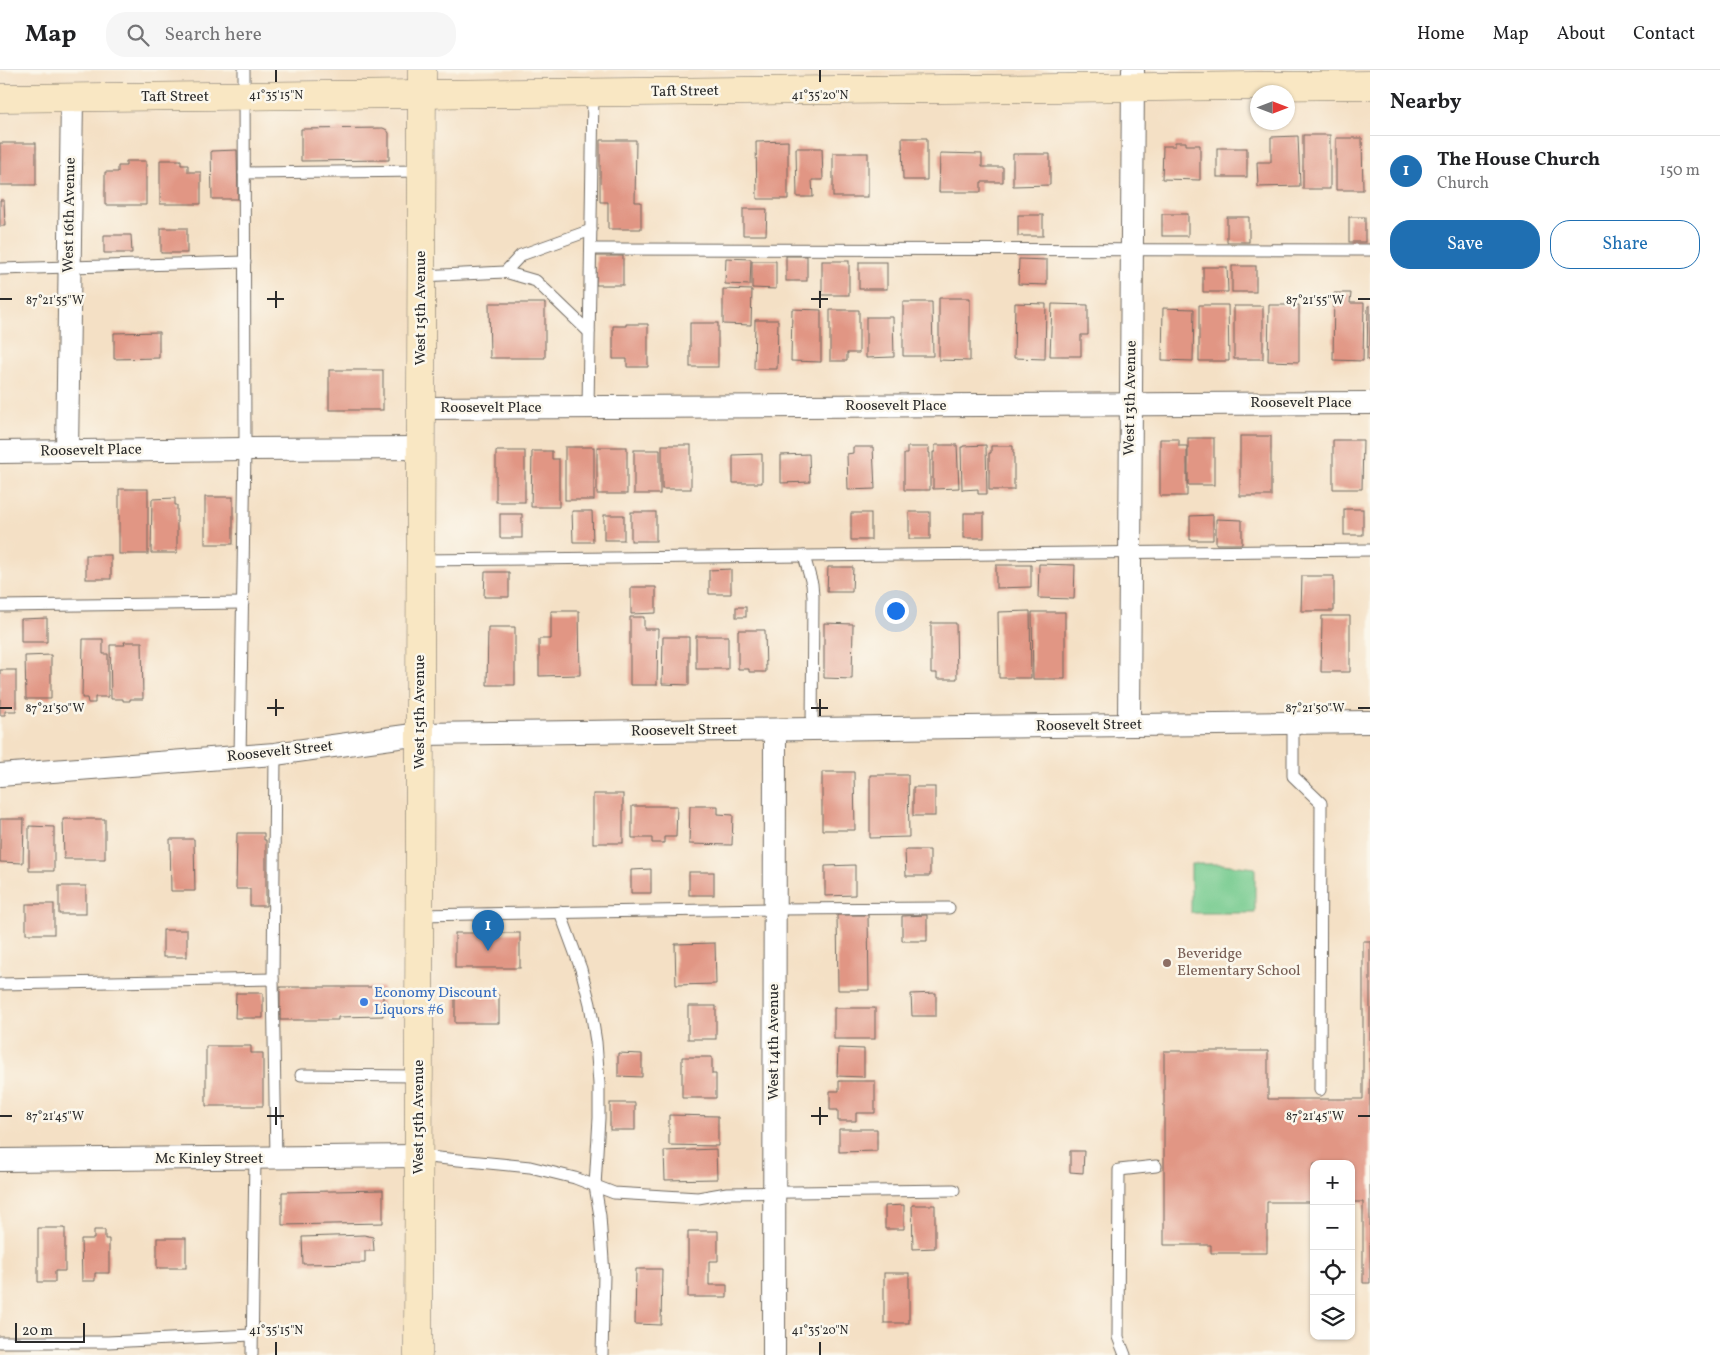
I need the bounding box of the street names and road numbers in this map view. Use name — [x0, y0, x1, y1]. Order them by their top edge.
street label: Taft Street — [651, 81, 719, 103]
street label: Taft Street — [141, 87, 209, 108]
street label: West 16th Avenue — [58, 157, 82, 273]
street label: West 15th Avenue — [411, 251, 432, 365]
street label: West 13th Avenue — [1119, 340, 1143, 456]
street label: Roosevelt Place — [1250, 393, 1352, 414]
street label: Roosevelt Place — [845, 396, 947, 417]
street label: Roosevelt Place — [440, 398, 542, 419]
street label: Roosevelt Place — [40, 440, 142, 462]
street label: West 15th Avenue — [410, 655, 431, 769]
street label: Roosevelt Street — [1036, 715, 1142, 737]
street label: Roosevelt Street — [631, 720, 737, 742]
street label: Roosevelt Street — [226, 736, 334, 768]
street label: West 14th Avenue — [764, 984, 785, 1100]
street label: West 15th Avenue — [409, 1060, 430, 1174]
street label: Mc Kinley Street — [155, 1149, 263, 1170]

